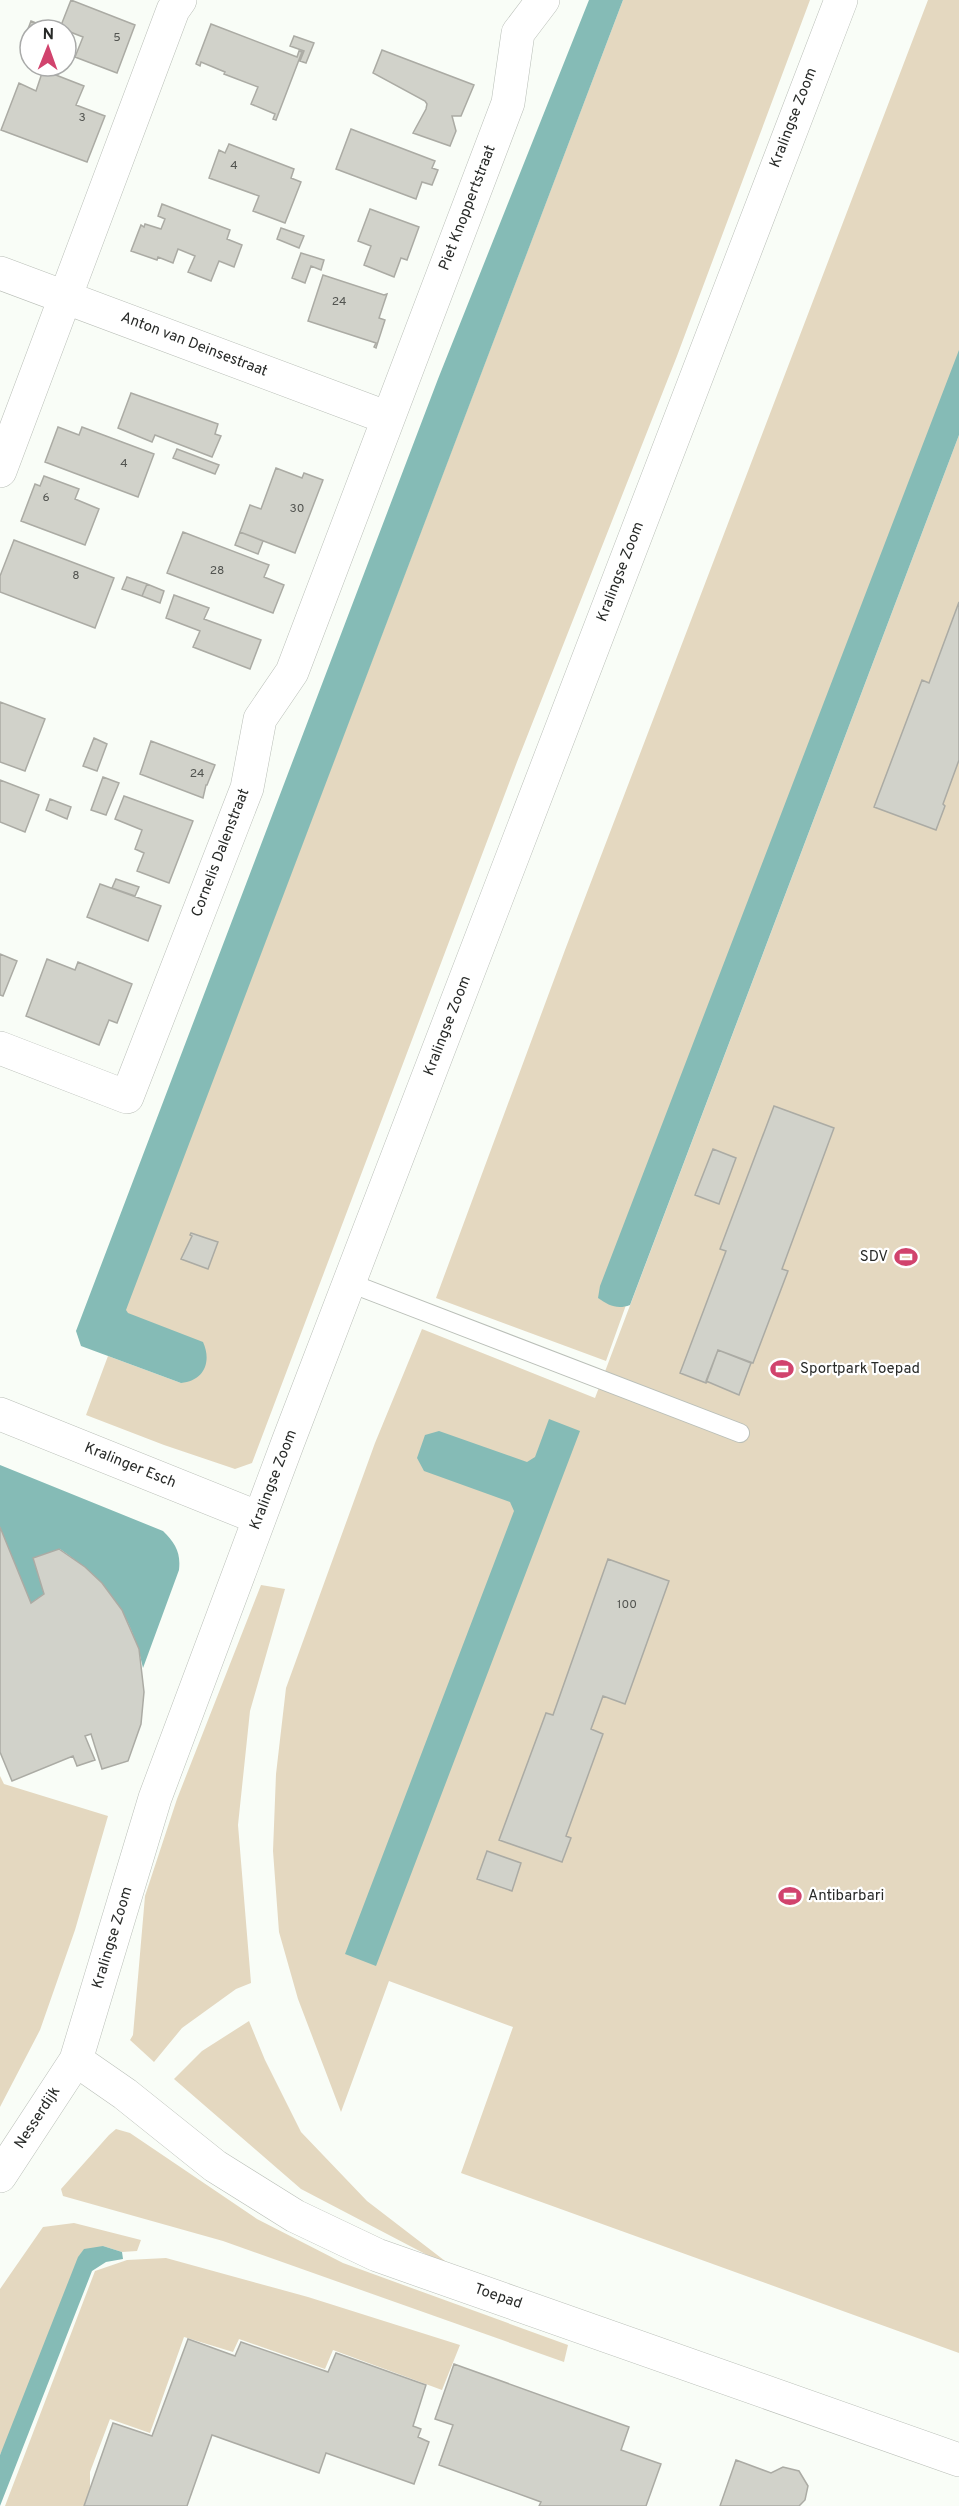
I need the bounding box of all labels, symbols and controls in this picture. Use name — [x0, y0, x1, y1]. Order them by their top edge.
north arrow — [18, 18, 78, 78]
text: N — [42, 25, 54, 45]
house number: 5 — [113, 30, 121, 46]
street label: Kralingse Zoom — [766, 65, 822, 171]
house number: 3 — [78, 110, 86, 126]
street label: Piet Knoppertstraat — [435, 143, 501, 273]
house number: 4 — [230, 158, 238, 174]
house number: 24 — [332, 294, 346, 310]
street label: Anton van Deinsestraat — [118, 308, 270, 382]
house number: 4 — [120, 456, 128, 472]
house number: 6 — [42, 490, 50, 506]
house number: 30 — [290, 501, 304, 517]
street label: Kralingse Zoom — [593, 519, 649, 625]
house number: 28 — [210, 563, 224, 579]
house number: 8 — [72, 568, 80, 584]
house number: 24 — [190, 766, 204, 782]
street label: Cornelis Dalenstraat — [188, 786, 254, 920]
street label: Kralingse Zoom — [420, 973, 476, 1079]
sports icon: SDV — [893, 1244, 919, 1270]
place label: SDV — [860, 1248, 888, 1267]
sports icon: Sportpark Toepad — [769, 1356, 795, 1382]
place label: Sportpark Toepad — [800, 1360, 920, 1379]
street label: Kralingse Zoom — [246, 1427, 302, 1533]
street label: Kralinger Esch — [81, 1439, 179, 1493]
house number: 100 — [617, 1597, 637, 1613]
sports icon: Antibarbari — [777, 1883, 803, 1909]
street label: Kralingse Zoom — [88, 1885, 138, 1991]
place label: Antibarbari — [808, 1887, 884, 1906]
street label: Nesserdijk — [11, 2083, 65, 2153]
street label: Toepad — [472, 2280, 524, 2314]

